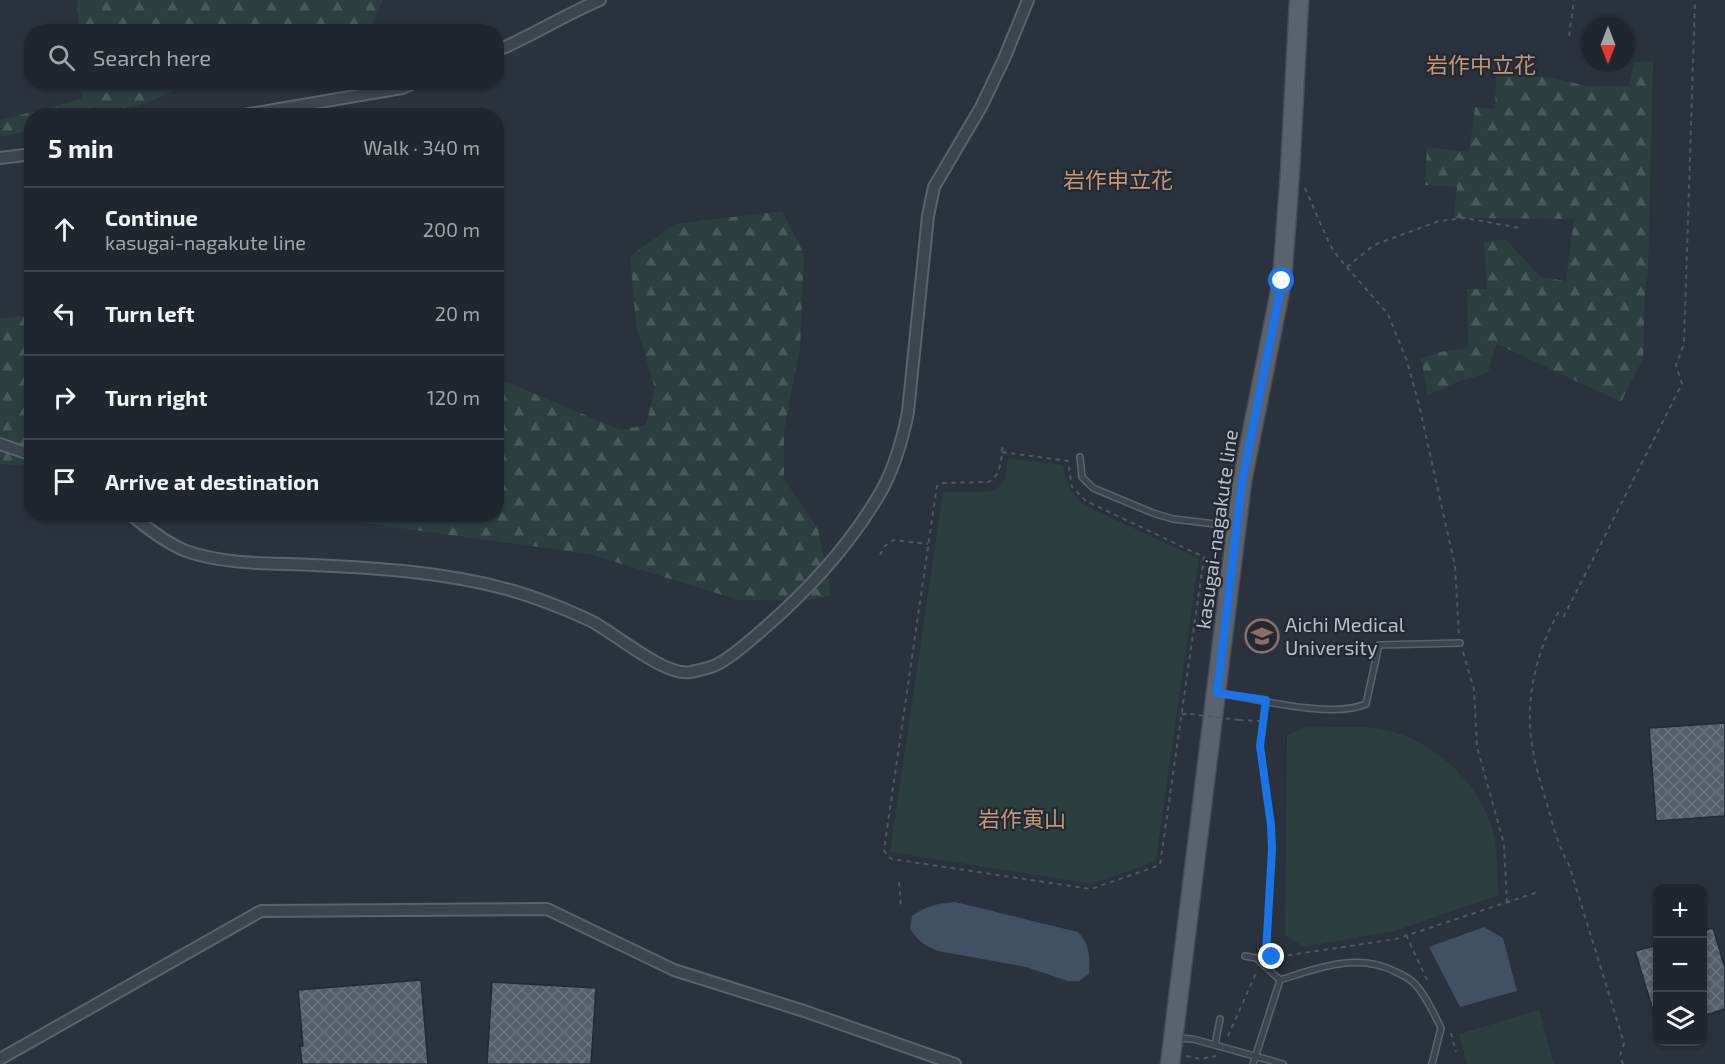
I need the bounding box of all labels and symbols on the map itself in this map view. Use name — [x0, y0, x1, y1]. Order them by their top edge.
north arrow — [1581, 18, 1635, 72]
district label: 岩作中立花 — [1426, 51, 1536, 77]
district label: 岩作申立花 — [1063, 166, 1173, 192]
route start — [1268, 267, 1294, 293]
street label: kasugai-nagakute line — [1190, 428, 1242, 630]
place label: Aichi Medical University — [1285, 612, 1405, 659]
school or university icon: Aichi Medical University — [1244, 618, 1280, 654]
district label: 岩作寅山 — [978, 805, 1066, 831]
route end — [1258, 943, 1284, 969]

